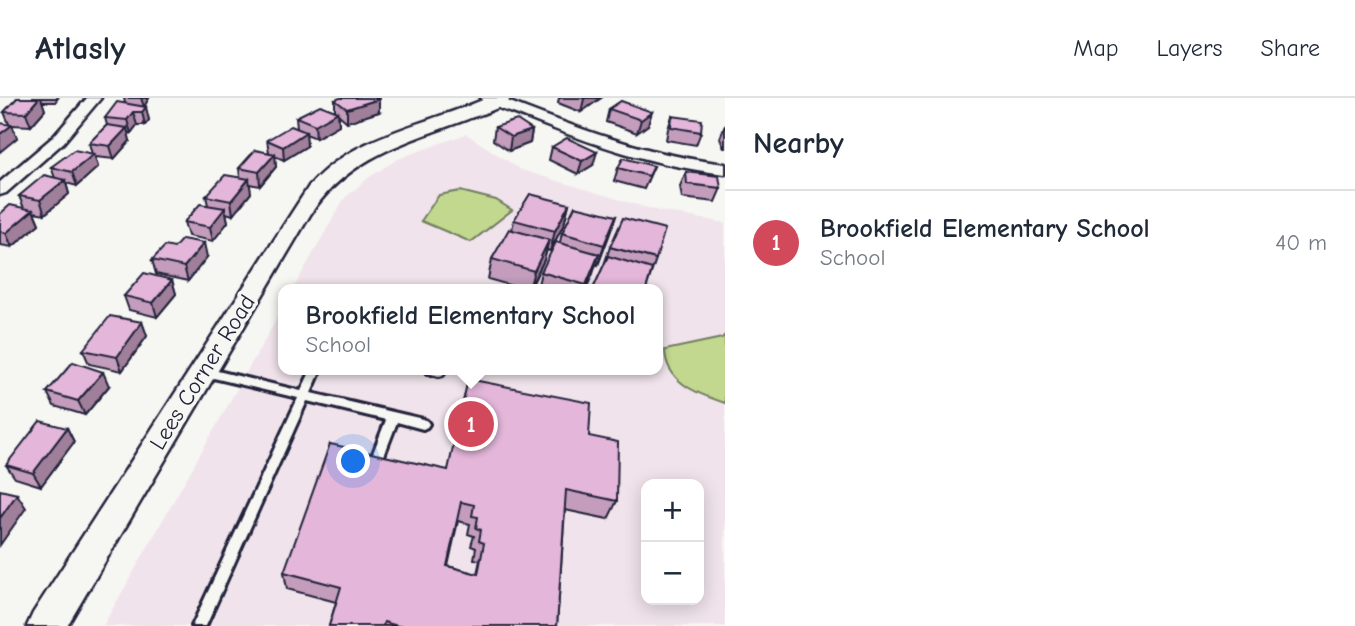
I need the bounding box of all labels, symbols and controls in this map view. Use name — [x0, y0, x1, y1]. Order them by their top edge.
text: Atlasly — [35, 29, 126, 67]
text: Map — [1073, 34, 1119, 62]
text: Layers — [1157, 34, 1222, 62]
text: Share — [1260, 34, 1320, 62]
text: Nearby — [753, 126, 844, 161]
text: Brookfield Elementary School — [820, 214, 1150, 244]
text: 1 — [771, 229, 781, 256]
text: 40 m — [1275, 229, 1327, 256]
text: School — [820, 244, 885, 271]
popup — [278, 284, 663, 375]
street label: Lees Corner Road — [144, 290, 261, 455]
text: Brookfield Elementary School — [306, 301, 635, 331]
text: School — [306, 331, 371, 358]
pin: 1 — [448, 398, 494, 450]
your location — [336, 444, 370, 478]
map controls — [641, 479, 704, 605]
button: + — [641, 479, 704, 542]
button: − — [641, 542, 704, 605]

